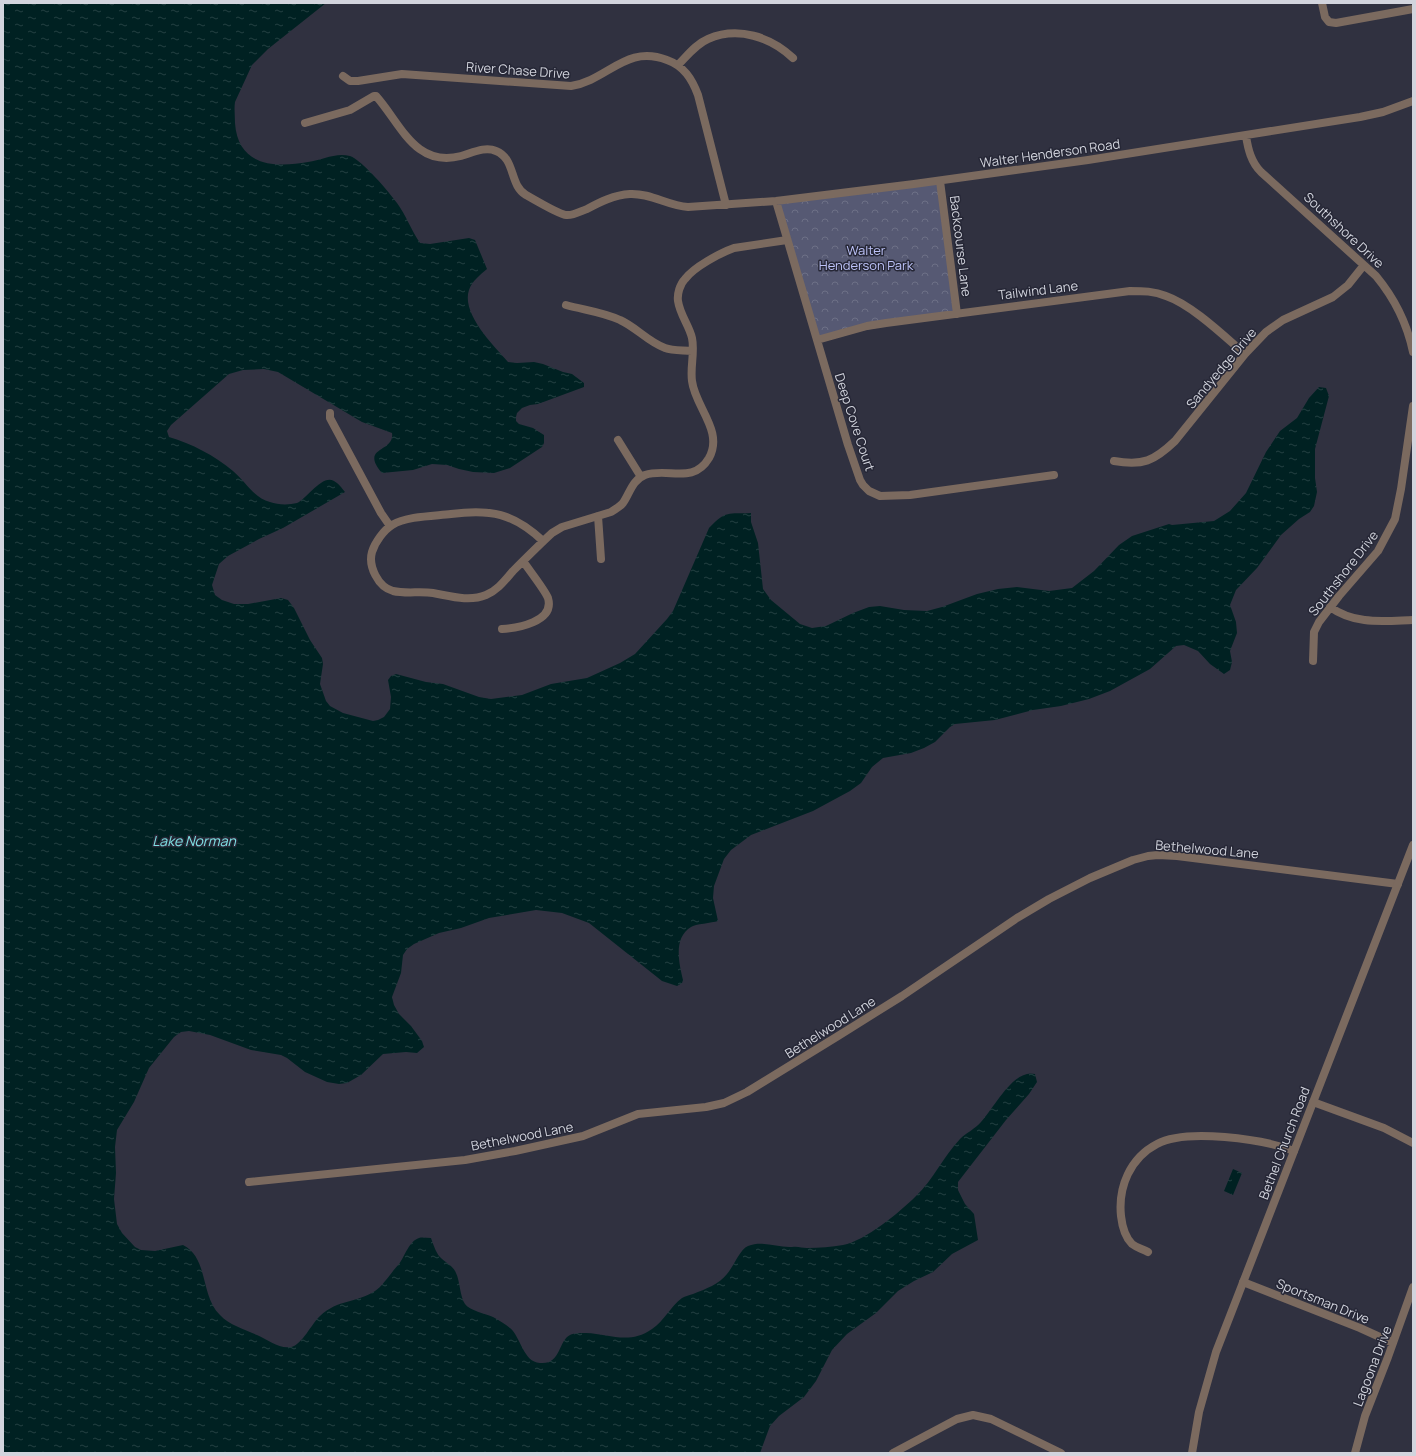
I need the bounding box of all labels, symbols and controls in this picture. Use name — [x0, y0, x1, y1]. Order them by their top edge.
street label: River Chase Drive — [465, 57, 571, 83]
street label: Walter Henderson Road — [979, 134, 1121, 172]
street label: Southshore Drive — [1300, 188, 1388, 272]
street label: Backcourse Lane — [946, 194, 976, 298]
park label: Walter Henderson Park — [819, 241, 914, 274]
street label: Tailwind Lane — [997, 276, 1079, 304]
street label: Sandyedge Drive — [1182, 323, 1261, 412]
street label: Deep Cove Court — [831, 371, 879, 473]
street label: Southshore Drive — [1304, 526, 1382, 619]
water label: Lake Norman — [152, 831, 236, 850]
street label: Bethelwood Lane — [1155, 836, 1260, 863]
street label: Bethelwood Lane — [781, 992, 879, 1062]
street label: Bethel Church Road — [1254, 1084, 1314, 1202]
street label: Bethelwood Lane — [469, 1117, 575, 1155]
street label: Sportsman Drive — [1274, 1274, 1373, 1328]
street label: Lagoona Drive — [1348, 1323, 1396, 1409]

